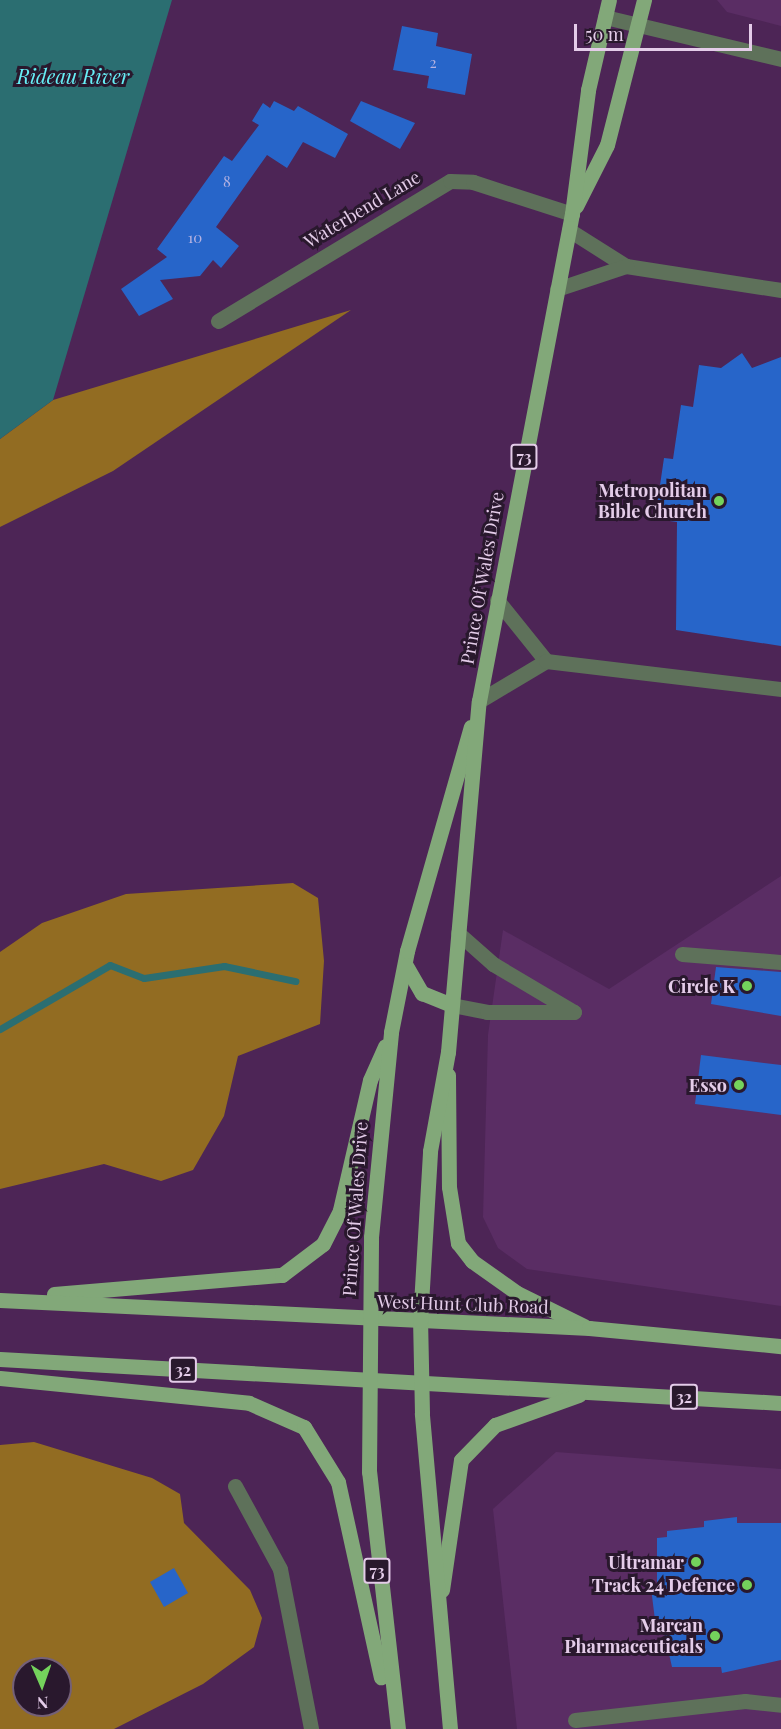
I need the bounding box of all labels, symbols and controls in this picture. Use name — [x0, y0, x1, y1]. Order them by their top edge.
scale bar — [577, 12, 756, 50]
text: 50 m — [585, 22, 624, 46]
house number: 2 — [429, 54, 437, 72]
water label: Rideau River — [17, 63, 129, 87]
street label: Waterbend Lane — [300, 166, 424, 252]
house number: 8 — [223, 173, 231, 191]
house number: 10 — [188, 229, 202, 247]
road number: 73 — [509, 444, 539, 470]
place label: Metropolitan Bible Church — [598, 480, 707, 522]
street label: Prince Of Wales Drive — [456, 490, 508, 666]
marker: Metropolitan Bible Church — [712, 494, 726, 508]
place label: Circle K — [668, 975, 735, 997]
marker: Circle K — [740, 979, 754, 993]
place label: Esso — [689, 1074, 727, 1096]
marker: Esso — [732, 1078, 746, 1092]
street label: Prince Of Wales Drive — [338, 1121, 372, 1297]
street label: West Hunt Club Road — [377, 1290, 549, 1318]
road number: 32 — [168, 1357, 198, 1383]
road number: 32 — [669, 1384, 699, 1410]
place label: Ultramar — [608, 1551, 684, 1573]
marker: Ultramar — [689, 1555, 703, 1569]
road number: 73 — [362, 1558, 392, 1584]
place label: Track 24 Defence — [591, 1574, 735, 1596]
marker: Track 24 Defence — [740, 1578, 754, 1592]
place label: Marcan Pharmaceuticals — [564, 1615, 703, 1658]
marker: Marcan Pharmaceuticals — [708, 1629, 722, 1643]
north arrow — [12, 1657, 72, 1717]
text: N — [36, 1693, 49, 1714]

